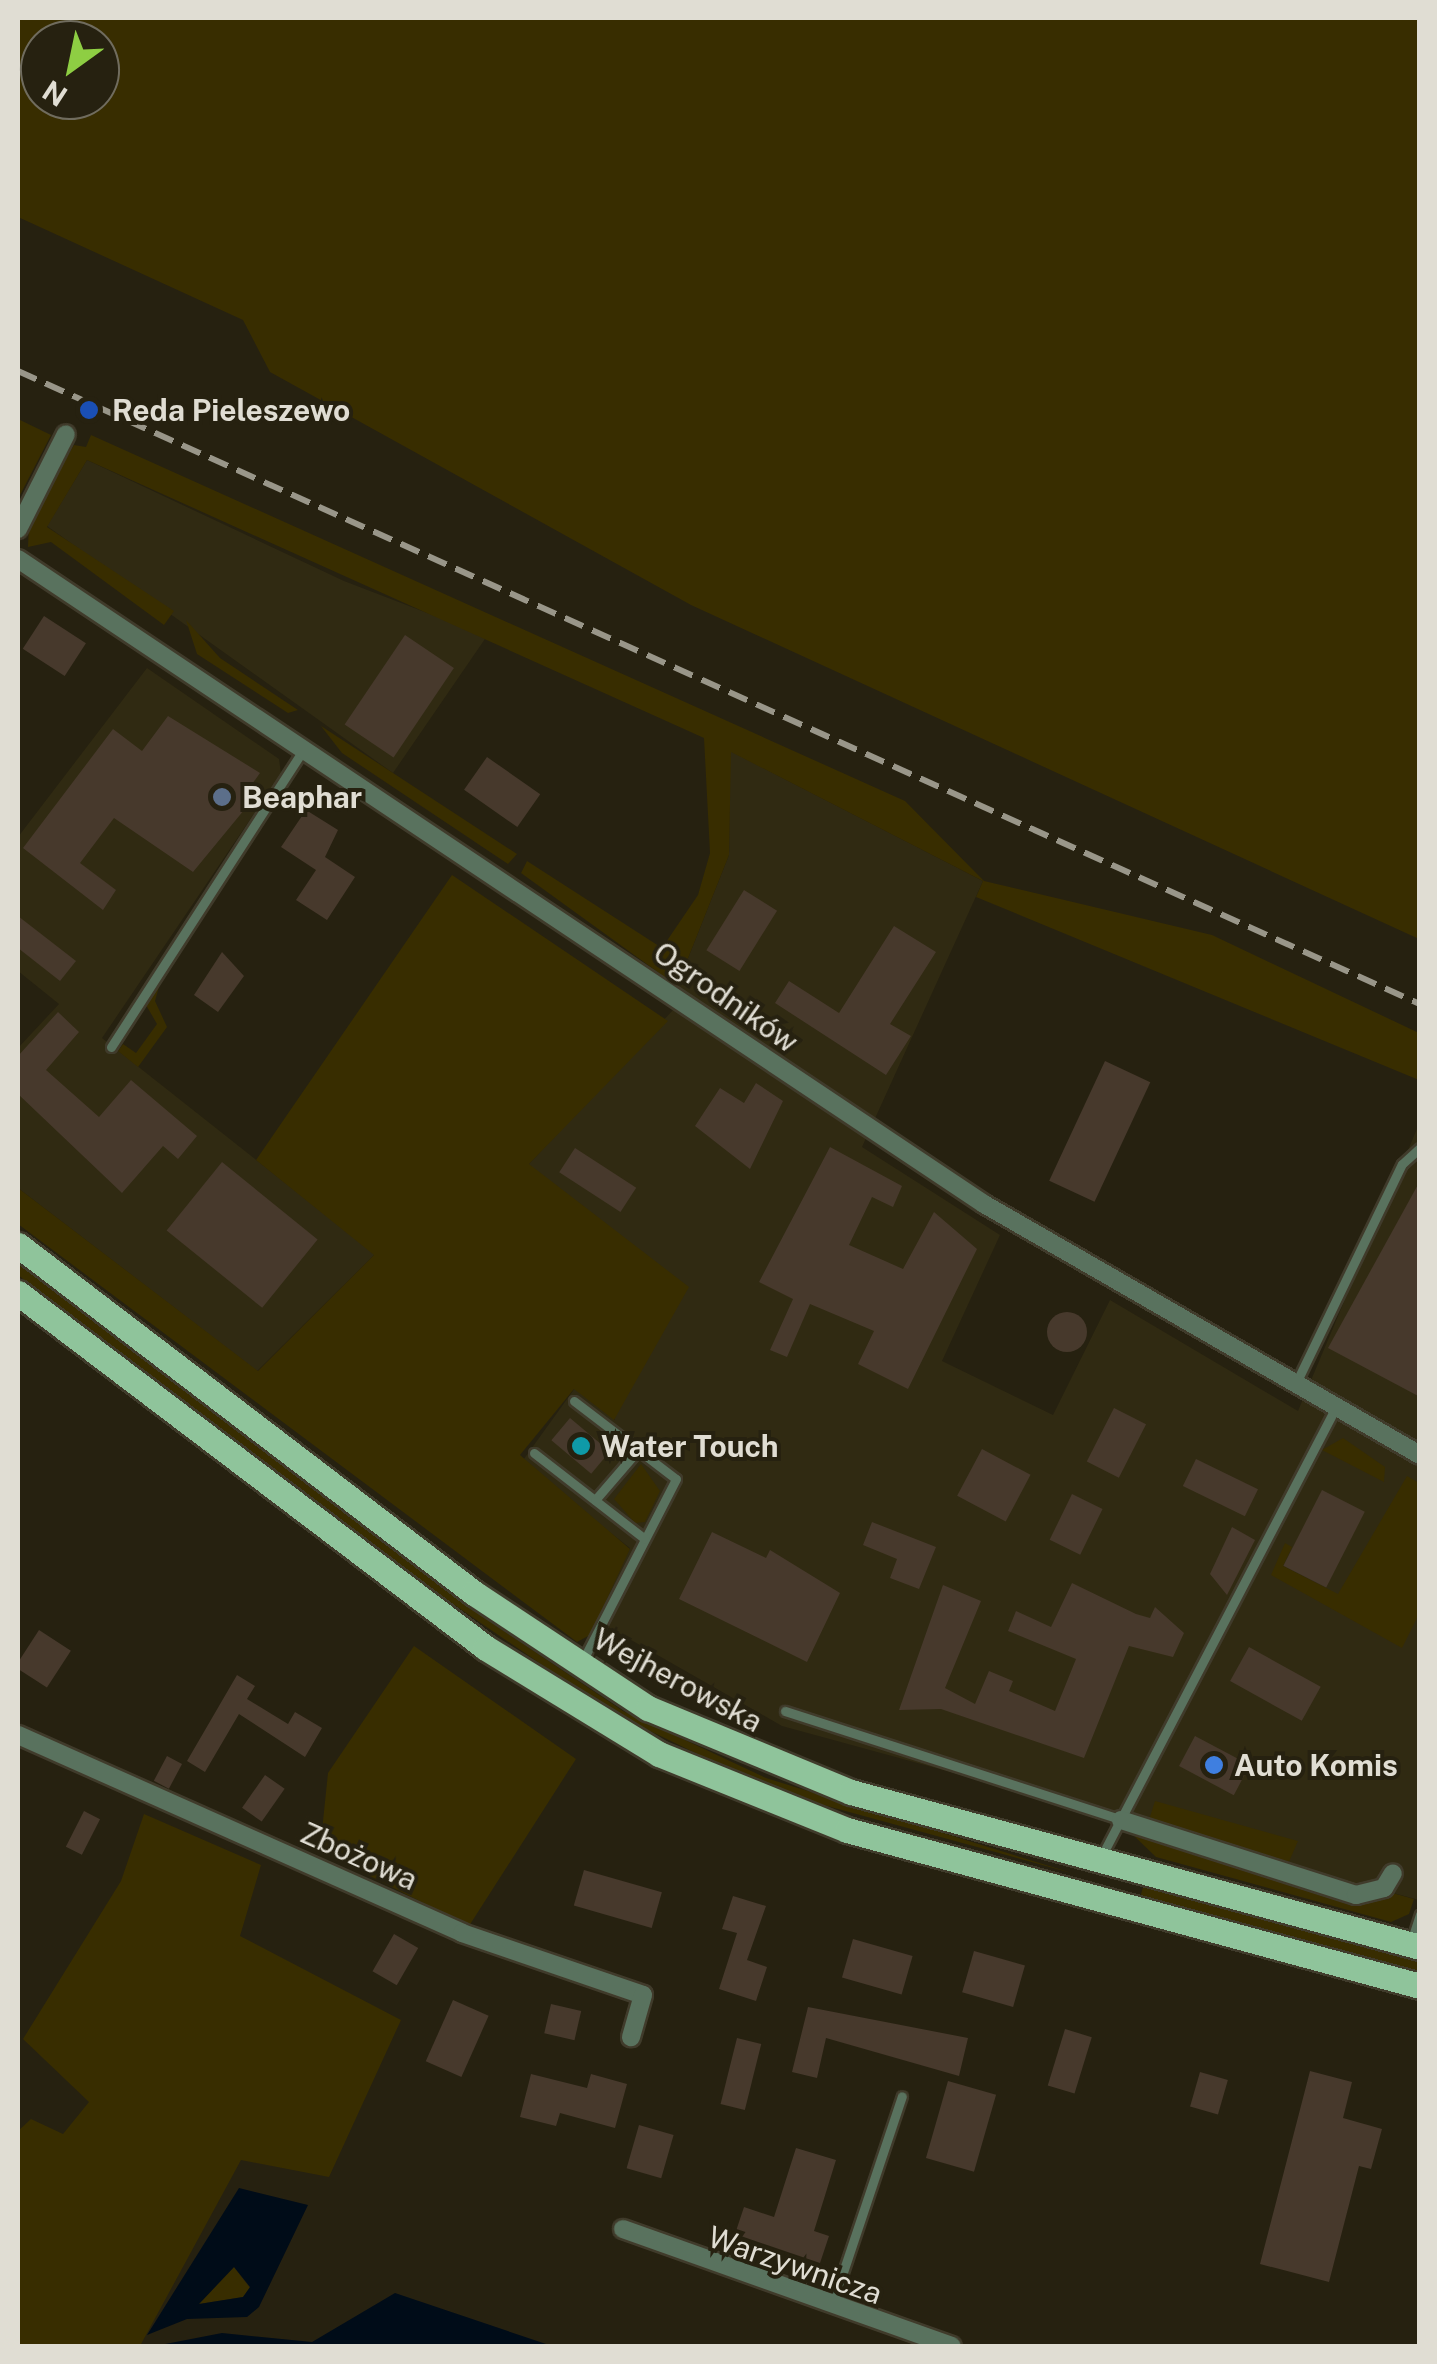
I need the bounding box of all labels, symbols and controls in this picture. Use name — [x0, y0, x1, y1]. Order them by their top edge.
north arrow — [20, 20, 120, 120]
text: N — [36, 74, 73, 114]
place label: Reda Pieleszewo — [112, 392, 350, 428]
marker: Reda Pieleszewo — [76, 397, 102, 423]
place label: Beaphar — [242, 779, 362, 815]
marker: Beaphar — [211, 786, 233, 808]
street label: Ogrodników — [647, 934, 805, 1060]
place label: Water Touch — [601, 1428, 779, 1464]
marker: Water Touch — [570, 1435, 592, 1457]
street label: Wejherowska — [587, 1620, 769, 1740]
place label: Auto Komis — [1234, 1747, 1398, 1783]
marker: Auto Komis — [1203, 1754, 1225, 1776]
street label: Zbożowa — [295, 1814, 423, 1898]
street label: Warzywnicza — [703, 2218, 887, 2312]

